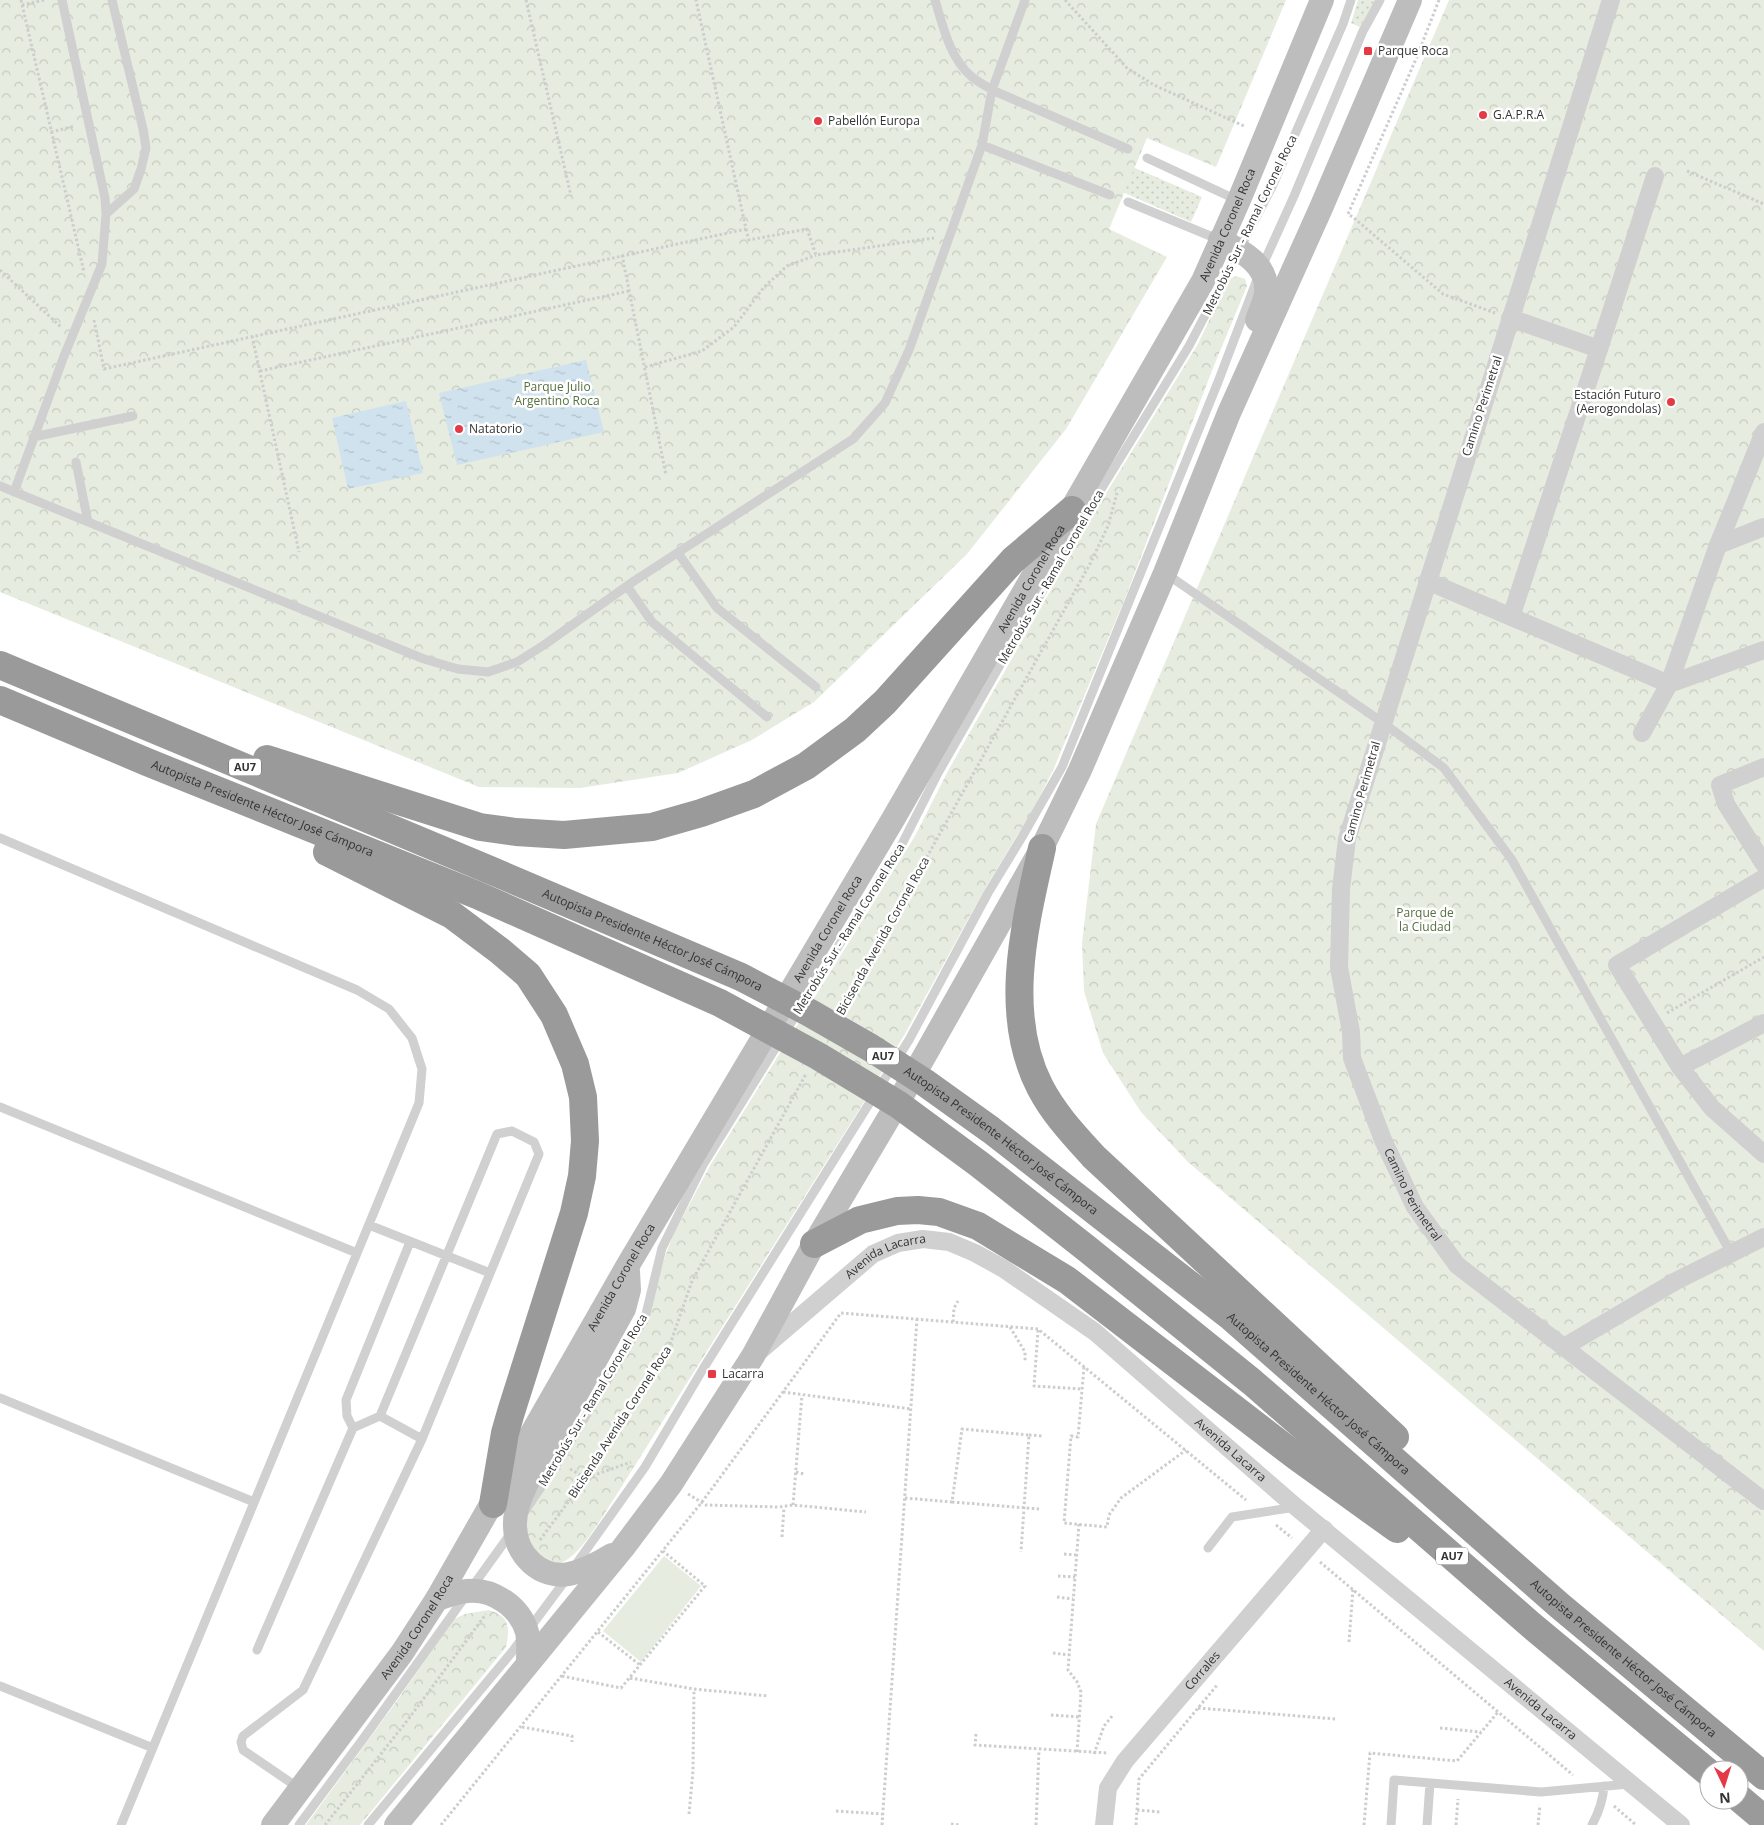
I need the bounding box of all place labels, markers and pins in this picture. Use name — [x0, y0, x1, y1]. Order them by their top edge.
place label: Parque Roca — [1378, 42, 1448, 59]
marker: Parque Roca — [1362, 45, 1374, 57]
place label: G.A.P.R.A — [1493, 106, 1545, 123]
marker: G.A.P.R.A — [1477, 109, 1489, 121]
place label: Pabellón Europa — [828, 112, 920, 129]
marker: Pabellón Europa — [812, 115, 824, 127]
place label: Estación Futuro (Aerogondolas) — [1574, 386, 1661, 417]
marker: Estación Futuro (Aerogondolas) — [1665, 396, 1677, 408]
place label: Natatorio — [469, 420, 522, 437]
marker: Natatorio — [453, 423, 465, 435]
place label: Lacarra — [722, 1365, 764, 1382]
marker: Lacarra — [706, 1368, 718, 1380]

